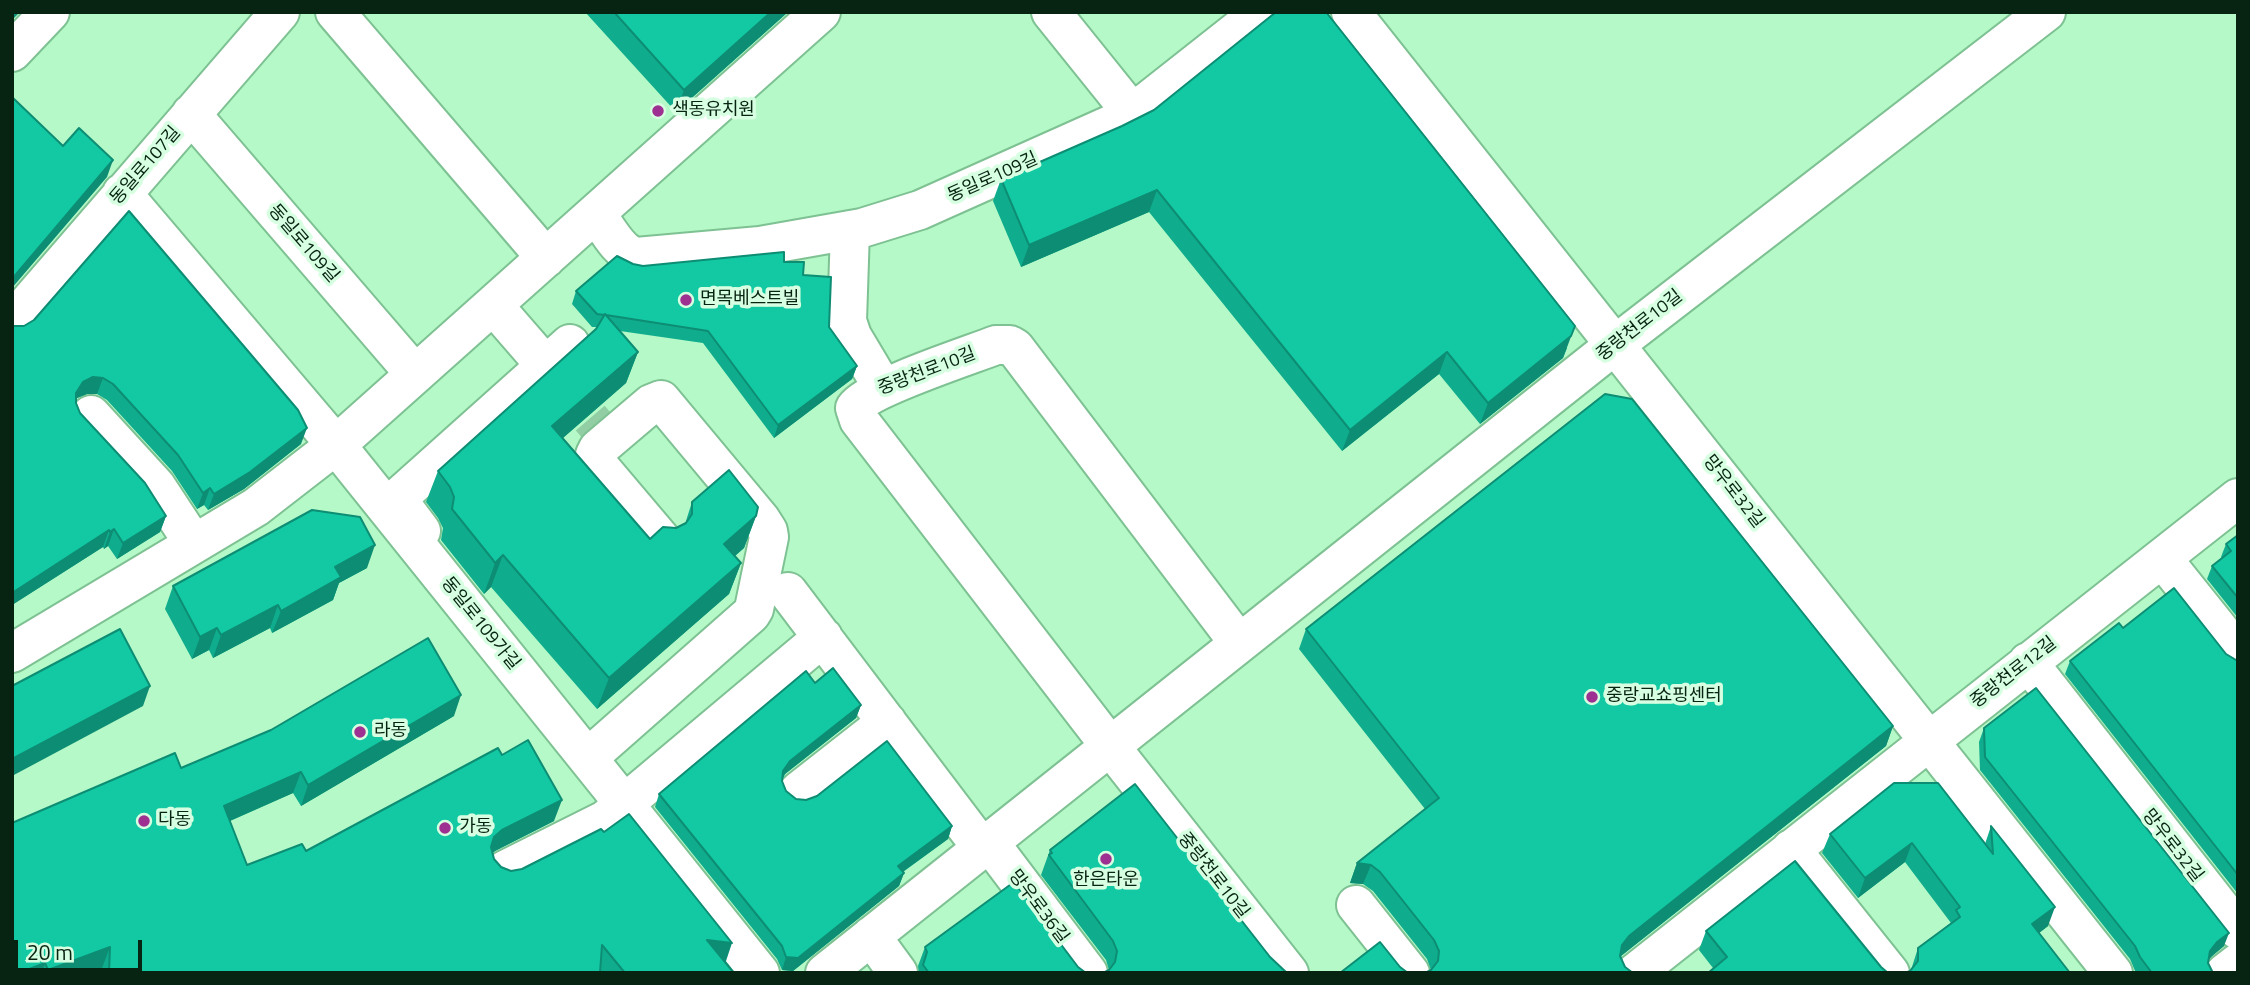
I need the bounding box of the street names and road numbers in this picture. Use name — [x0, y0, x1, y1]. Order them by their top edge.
street label: 동일로107길 — [106, 123, 186, 209]
street label: 동일로109길 — [945, 149, 1041, 207]
street label: 동일로109길 — [263, 201, 343, 287]
street label: 중랑천로10길 — [1593, 286, 1687, 366]
street label: 중랑천로10길 — [875, 343, 979, 401]
street label: 망우로32길 — [1698, 451, 1768, 533]
street label: 동일로109가길 — [436, 573, 524, 675]
street label: 중랑천로12길 — [1967, 633, 2061, 713]
street label: 망우로32길 — [2137, 805, 2207, 887]
street label: 중랑천로10길 — [1173, 829, 1253, 923]
street label: 망우로36길 — [1003, 866, 1073, 948]

